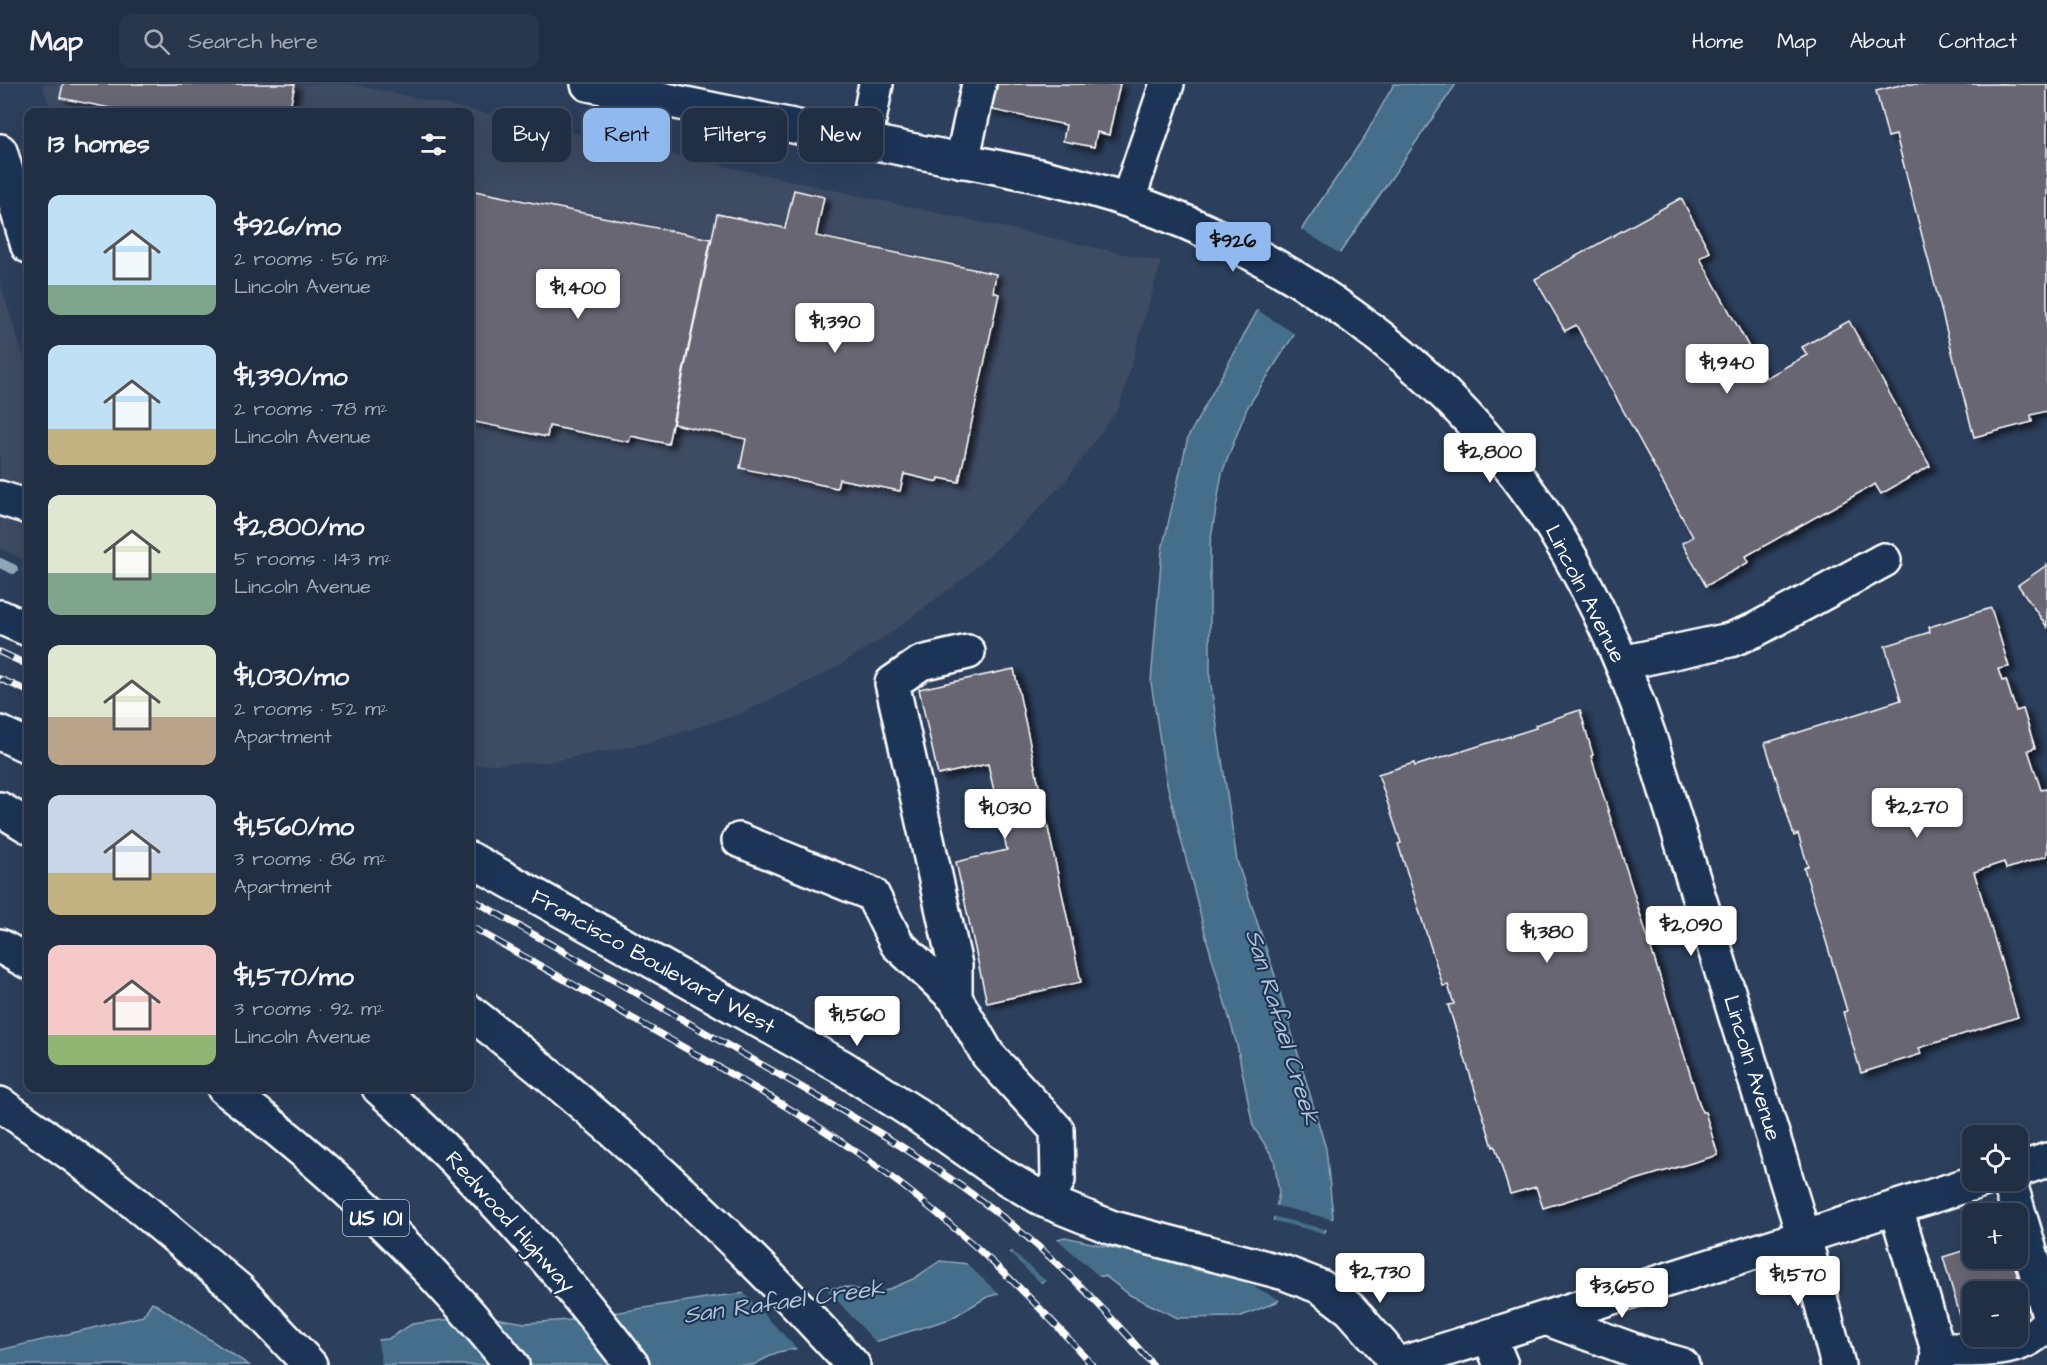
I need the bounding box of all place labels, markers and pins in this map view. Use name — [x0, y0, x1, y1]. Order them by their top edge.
pin: $926 — [1197, 222, 1269, 273]
pin: $1,400 — [529, 269, 627, 320]
pin: $1,390 — [786, 303, 884, 354]
pin: $1,940 — [1678, 344, 1776, 395]
pin: $2,800 — [1441, 433, 1539, 484]
pin: $2,270 — [1868, 788, 1966, 839]
pin: $1,030 — [956, 789, 1054, 840]
pin: $2,090 — [1642, 906, 1740, 957]
pin: $1,380 — [1498, 913, 1596, 964]
pin: $1,560 — [808, 996, 906, 1047]
pin: $2,730 — [1331, 1253, 1429, 1304]
pin: $1,570 — [1749, 1256, 1847, 1307]
pin: $3,650 — [1573, 1268, 1671, 1319]

